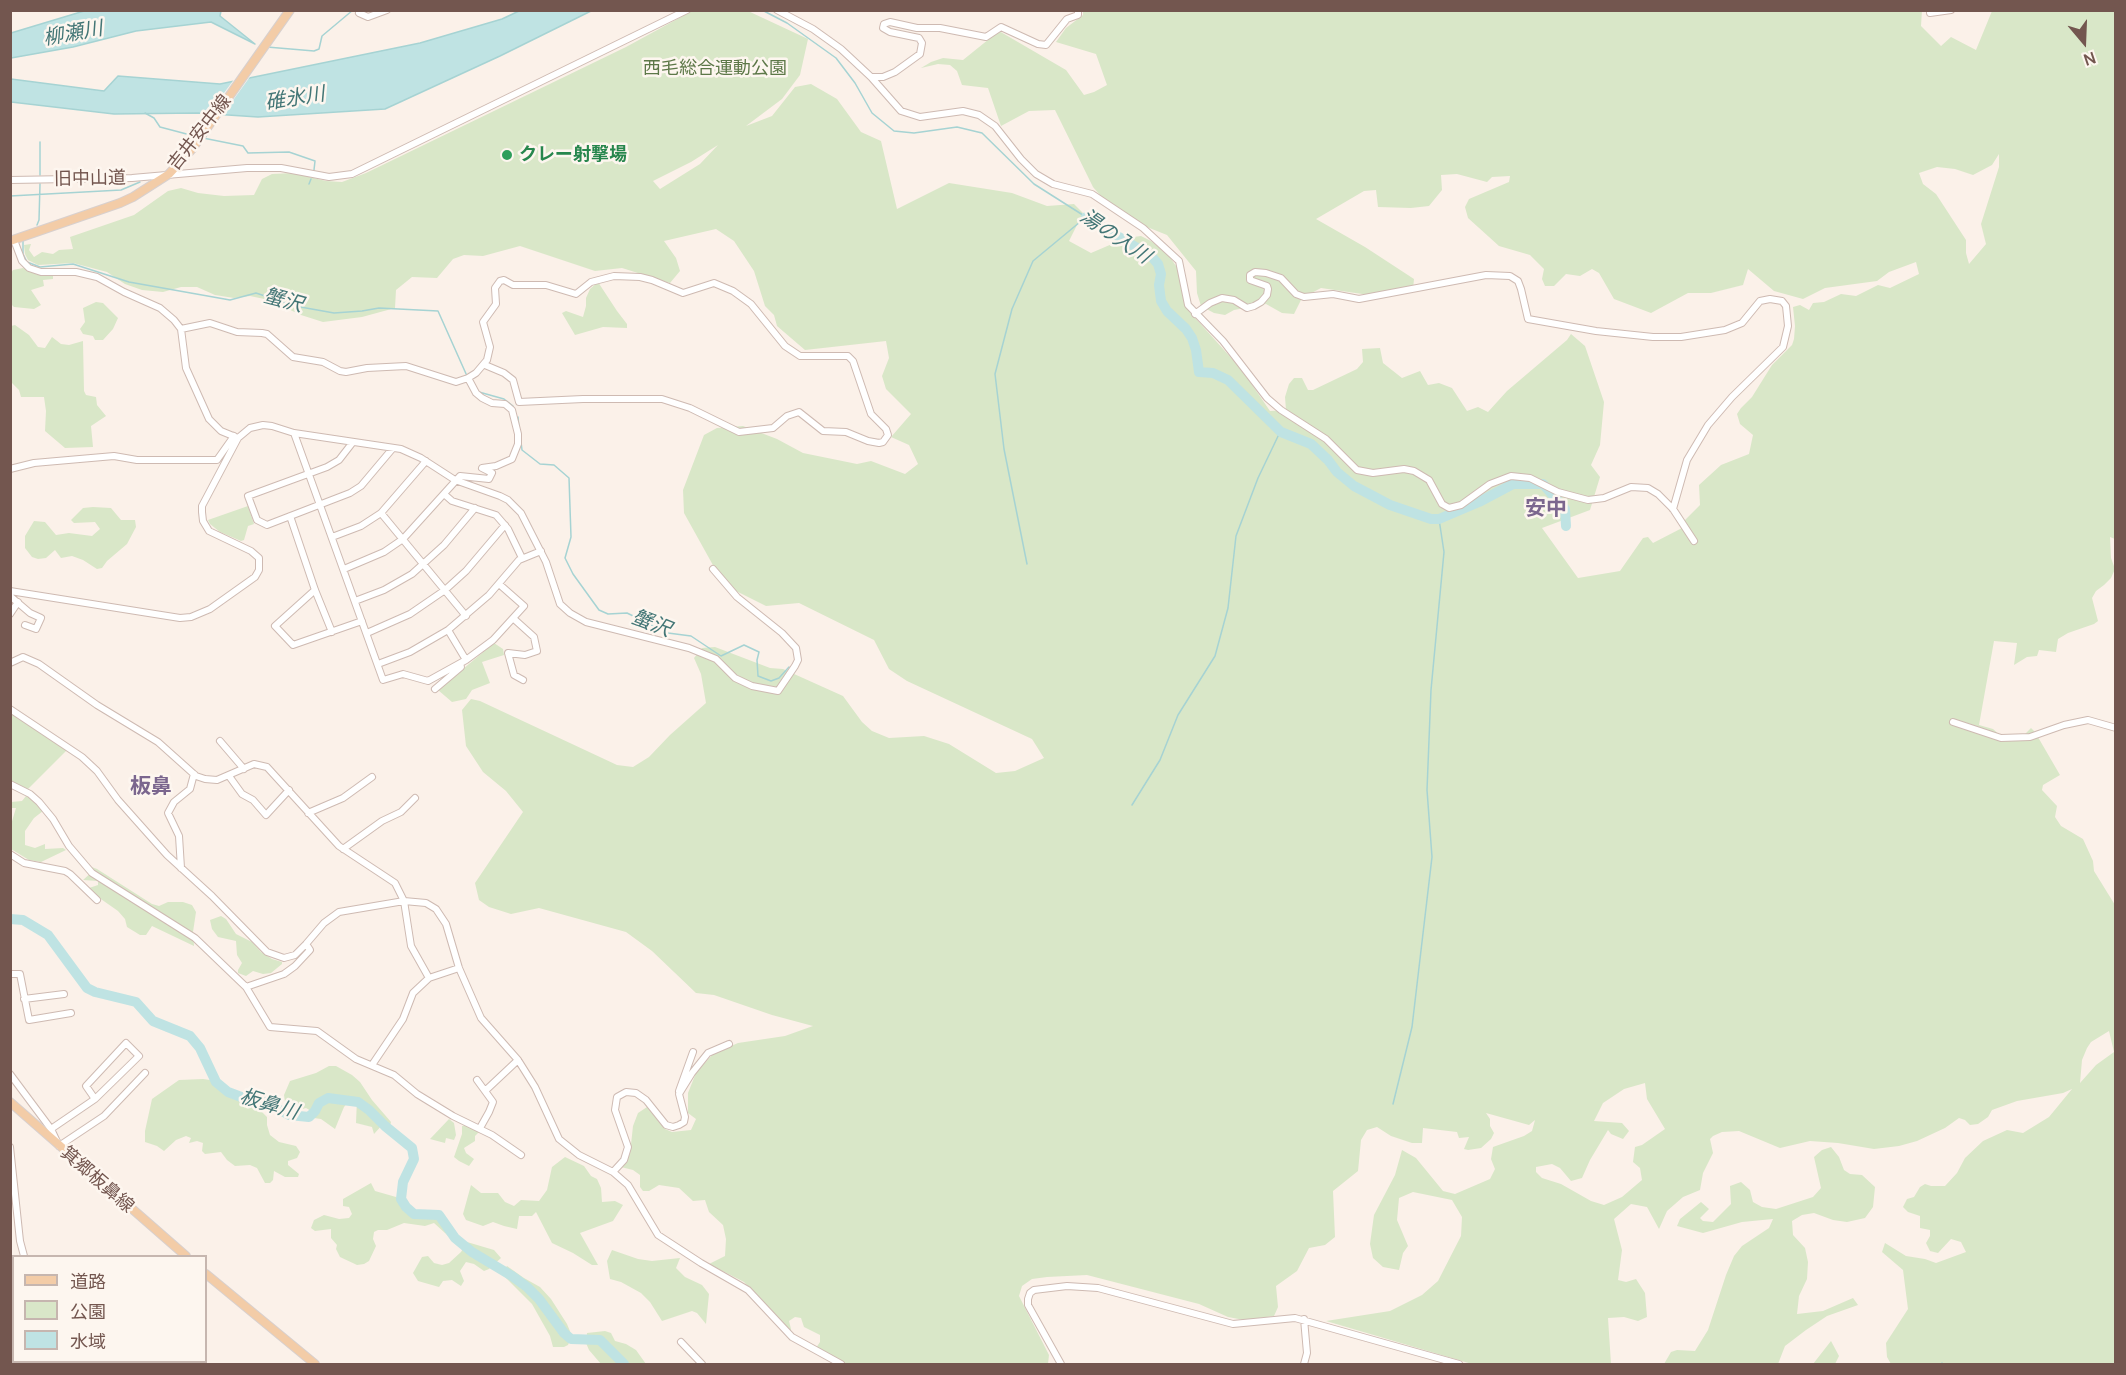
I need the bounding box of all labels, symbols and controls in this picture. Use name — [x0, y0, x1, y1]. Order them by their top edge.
north arrow — [2054, 12, 2114, 72]
water label: 柳瀬川 — [41, 17, 105, 51]
text: N — [2081, 47, 2099, 71]
park label: 西毛総合運動公園 — [643, 58, 787, 80]
water label: 碓氷川 — [263, 82, 327, 116]
street label: 吉井安中線 — [164, 91, 236, 175]
place label: クレー射撃場 — [519, 144, 627, 166]
marker: クレー射撃場 — [500, 148, 514, 162]
street label: 旧中山道 — [54, 168, 126, 190]
water label: 湯の入川 — [1075, 205, 1155, 269]
water label: 蟹沢 — [261, 284, 305, 318]
district label: 安中 — [1525, 496, 1567, 522]
water label: 蟹沢 — [628, 606, 674, 642]
district label: 板鼻 — [130, 774, 172, 800]
water label: 板鼻川 — [237, 1085, 301, 1125]
street label: 箕郷板鼻線 — [56, 1142, 138, 1218]
legend — [12, 1255, 207, 1363]
text: 道路 — [70, 1269, 106, 1293]
text: 公園 — [70, 1299, 106, 1323]
text: 水域 — [70, 1329, 106, 1353]

